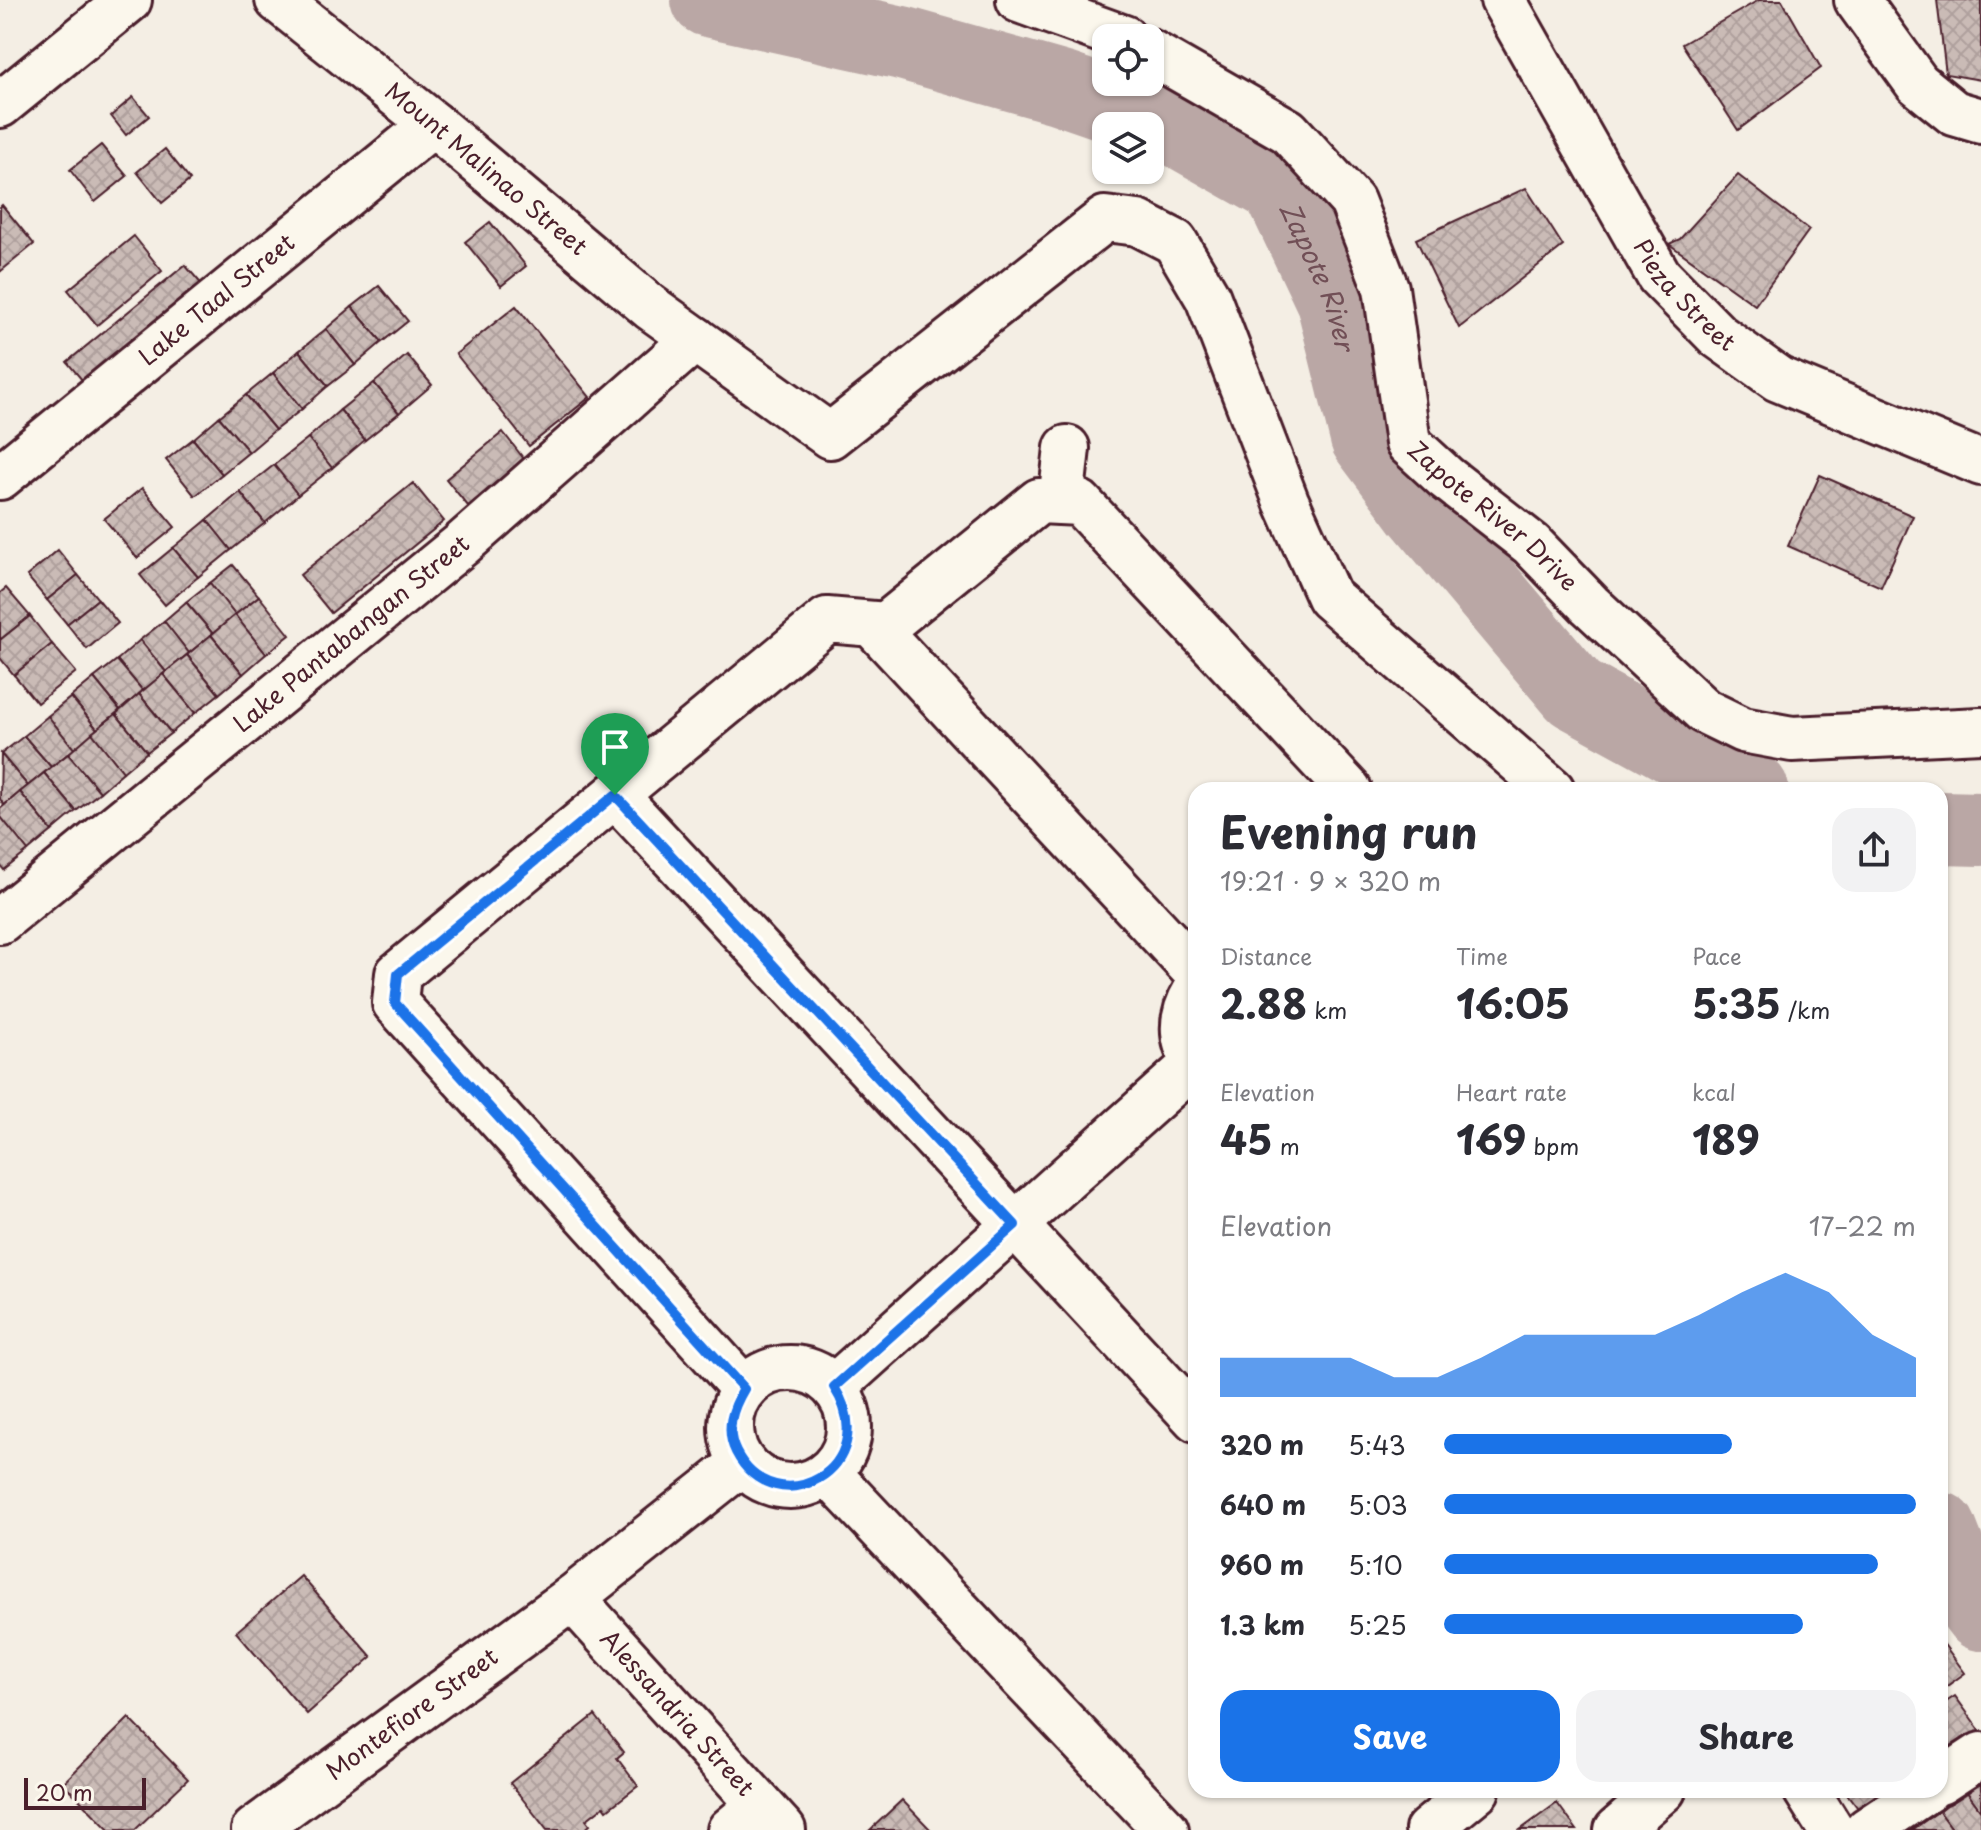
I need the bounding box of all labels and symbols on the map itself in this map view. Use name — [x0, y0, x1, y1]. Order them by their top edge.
street label: Mount Malinao Street — [378, 72, 596, 263]
water label: Zapote River — [1271, 195, 1366, 357]
street label: Lake Taal Street — [130, 224, 302, 373]
street label: Pieza Street — [1626, 232, 1744, 359]
street label: Zapote River Drive — [1401, 431, 1587, 599]
street label: Lake Pantabangan Street — [225, 525, 477, 740]
pin — [581, 713, 649, 795]
street label: Alessandria Street — [593, 1621, 764, 1804]
street label: Montefiore Street — [318, 1638, 505, 1788]
scale bar — [24, 1774, 146, 1810]

